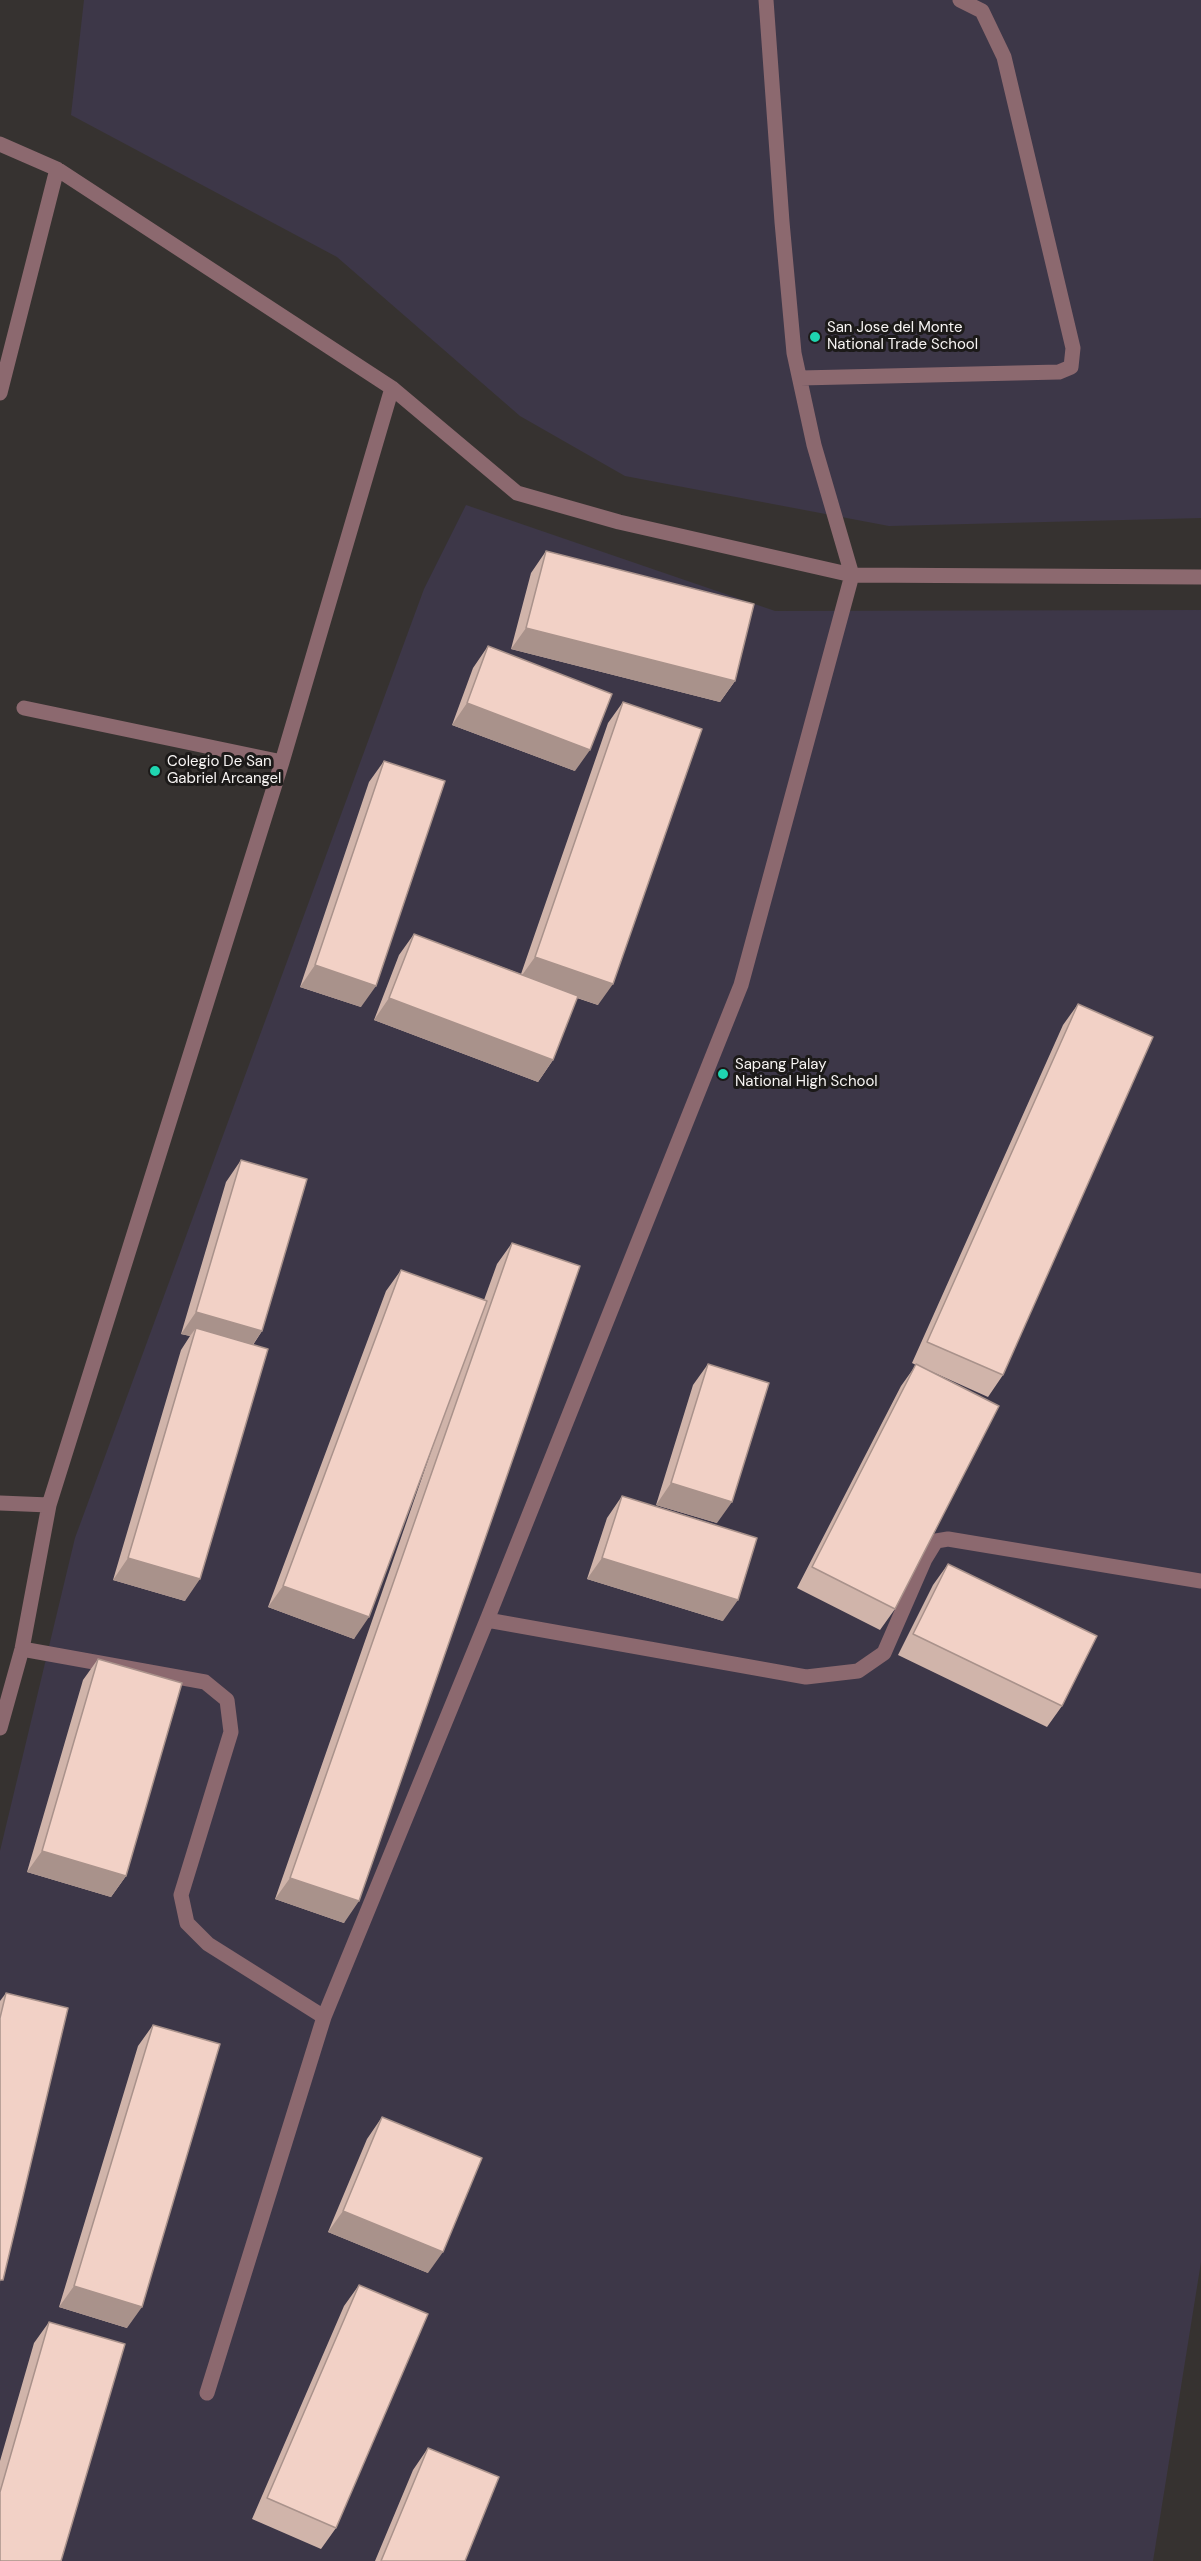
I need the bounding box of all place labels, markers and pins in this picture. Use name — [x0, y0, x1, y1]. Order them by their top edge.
place label: San Jose del Monte National Trade School — [827, 319, 978, 354]
marker: San Jose del Monte National Trade School — [808, 330, 822, 344]
place label: Colegio De San Gabriel Arcangel — [167, 753, 281, 788]
marker: Colegio De San Gabriel Arcangel — [148, 764, 162, 778]
place label: Sapang Palay National High School — [735, 1056, 878, 1091]
marker: Sapang Palay National High School — [716, 1067, 730, 1081]

